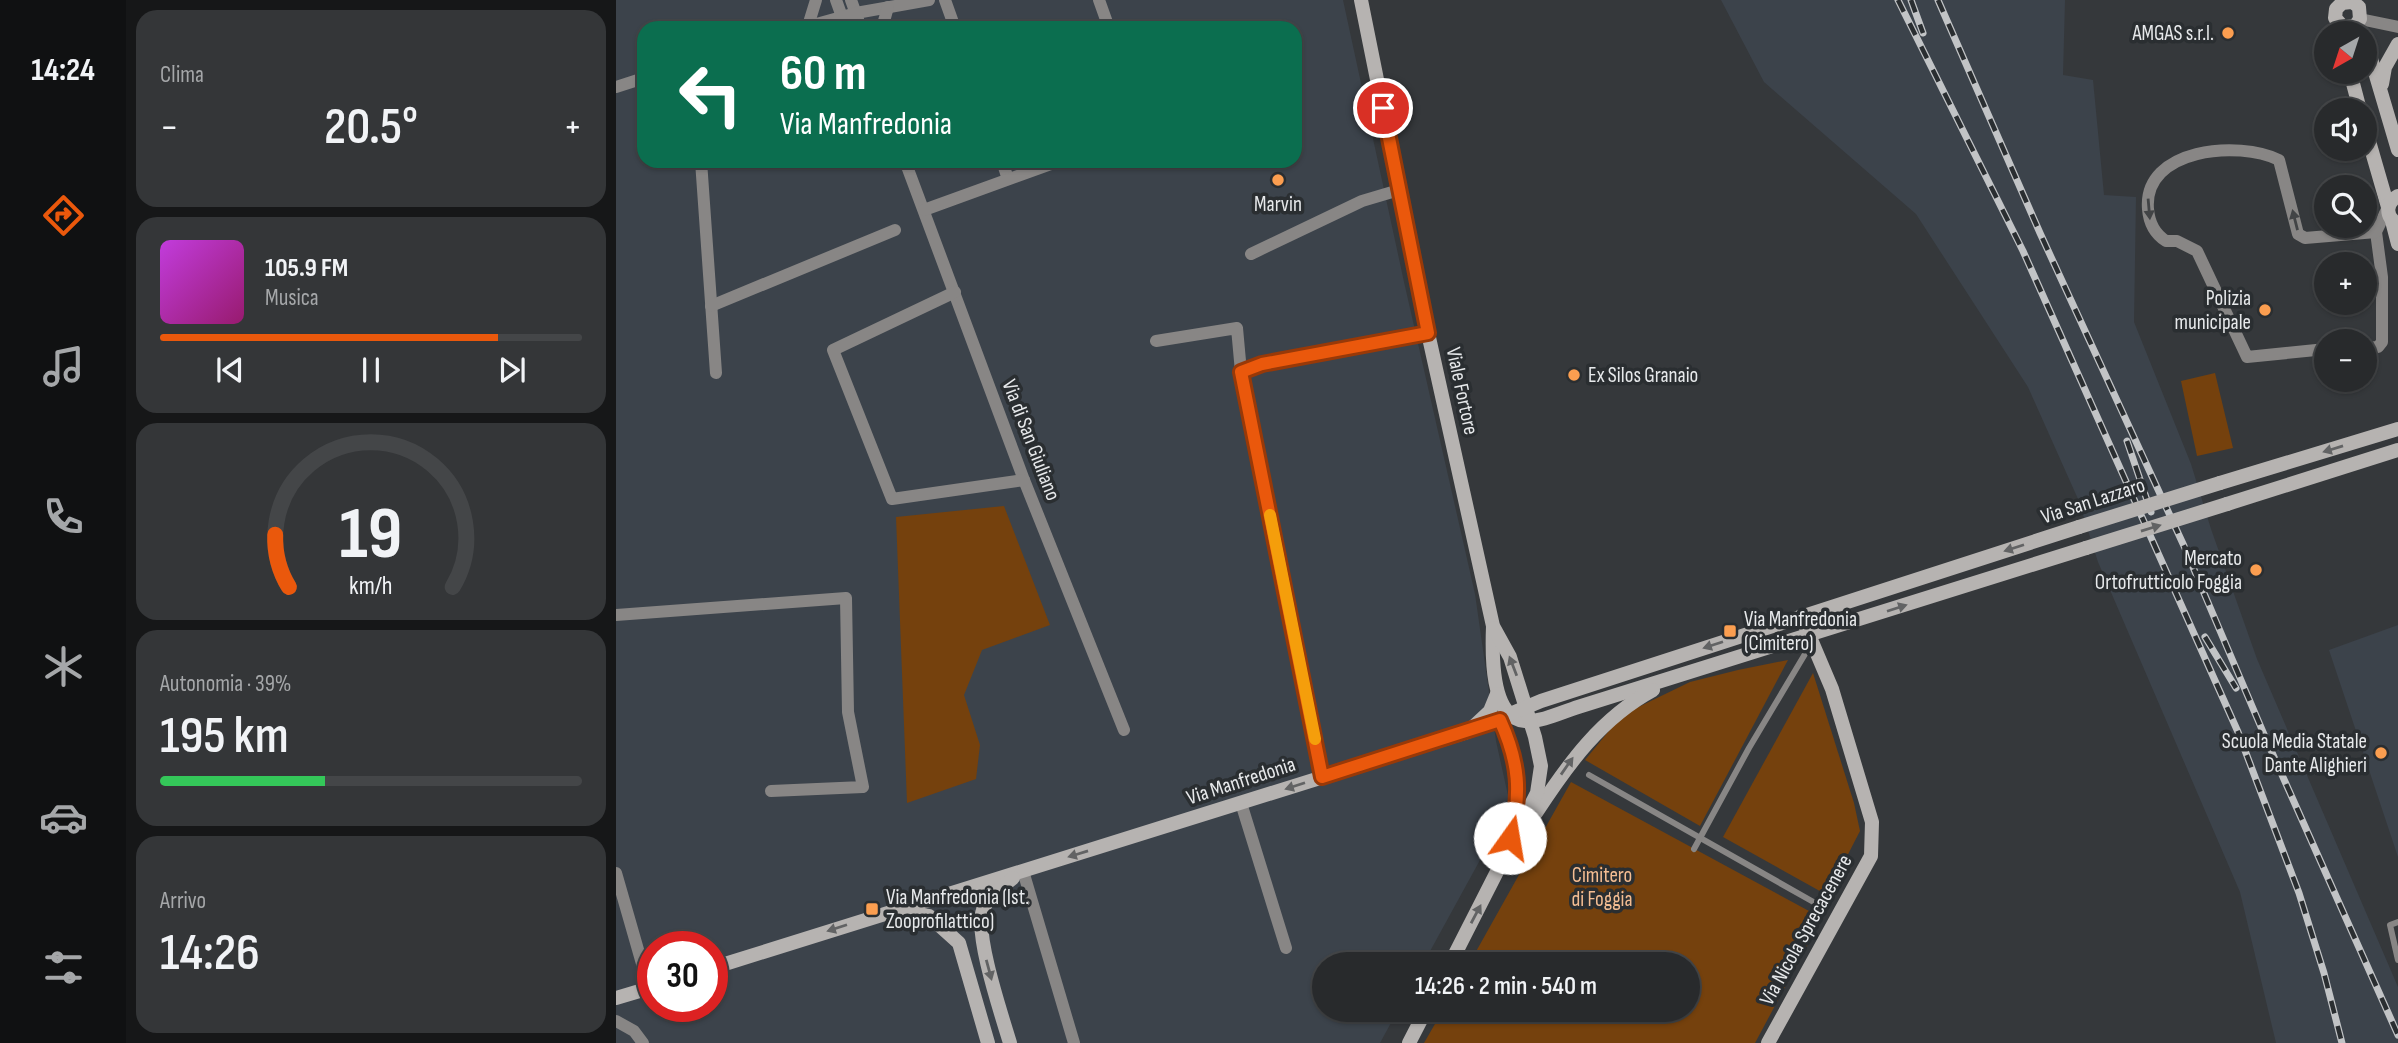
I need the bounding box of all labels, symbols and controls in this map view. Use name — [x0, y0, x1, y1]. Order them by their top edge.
place label: AMGAS s.r.l. — [2132, 21, 2214, 46]
north arrow — [2314, 21, 2376, 84]
map controls — [2314, 21, 2377, 392]
marker: AMGAS s.r.l. — [2220, 25, 2236, 41]
text: 60 m — [780, 45, 867, 104]
icon: left — [665, 49, 756, 140]
text: 14:24 — [31, 51, 95, 90]
text: Clima — [160, 61, 204, 89]
pin — [1353, 78, 1413, 138]
icon: arrive — [1364, 89, 1402, 127]
text: 20.5° — [324, 96, 418, 159]
button: sound — [2314, 98, 2377, 161]
text: − — [160, 105, 179, 150]
text: + — [563, 105, 582, 150]
text: Via Manfredonia — [780, 105, 952, 144]
marker: Marvin — [1270, 172, 1286, 188]
button: search — [2314, 175, 2377, 238]
icon: directions — [39, 191, 88, 240]
place label: Marvin — [1254, 192, 1302, 217]
one-way arrow — [2144, 198, 2155, 220]
one-way arrow — [2289, 209, 2300, 231]
button: + — [2314, 252, 2377, 315]
text: 105.9 FM — [265, 253, 348, 284]
text: Musica — [265, 284, 319, 312]
place label: Polizia municipale — [2174, 286, 2251, 335]
marker: Polizia municipale — [2257, 302, 2273, 318]
button: − — [2314, 329, 2377, 392]
icon: music — [39, 342, 88, 391]
street label: Viale Fortore — [1441, 345, 1483, 437]
icon: previous — [211, 351, 249, 389]
icon: pause — [352, 351, 390, 389]
icon: next — [493, 351, 531, 389]
place label: Ex Silos Granaio — [1588, 363, 1698, 388]
marker: Ex Silos Granaio — [1566, 367, 1582, 383]
street label: Via di San Giuliano — [996, 376, 1066, 504]
one-way arrow — [2322, 444, 2343, 454]
street label: Via San Lazzaro — [2038, 472, 2148, 530]
icon: phone — [39, 492, 88, 541]
text: 19 — [339, 492, 403, 580]
one-way arrow — [2140, 522, 2161, 533]
one-way arrow — [2003, 543, 2024, 554]
place label: Mercato Ortofrutticolo Foggia — [2095, 546, 2242, 595]
marker: Mercato Ortofrutticolo Foggia — [2248, 562, 2264, 578]
text: km/h — [349, 571, 393, 602]
one-way arrow — [1886, 602, 1907, 613]
place label: Via Manfredonia (Cimitero) — [1744, 607, 1857, 656]
marker: Via Manfredonia (Cimitero) — [1722, 623, 1738, 639]
one-way arrow — [1703, 640, 1724, 651]
icon: climate — [39, 642, 88, 691]
one-way arrow — [1507, 656, 1518, 677]
text: Autonomia · 39% — [160, 670, 292, 698]
text: 195 km — [160, 705, 289, 768]
place label: Scuola Media Statale Dante Alighieri — [2222, 729, 2367, 778]
marker: Scuola Media Statale Dante Alighieri — [2373, 745, 2389, 761]
street label: Via Manfredonia — [1183, 752, 1299, 810]
one-way arrow — [1560, 757, 1574, 775]
one-way arrow — [1284, 781, 1305, 792]
icon: car — [39, 793, 88, 842]
position arrow — [1473, 801, 1547, 875]
one-way arrow — [1067, 849, 1088, 860]
street label: Via Nicola Sprecacenere — [1754, 850, 1858, 1010]
park label: Cimitero di Foggia — [1571, 863, 1633, 912]
place label: Via Manfredonia (Ist. Zooprofilattico) — [886, 885, 1029, 934]
text: Arrivo — [160, 887, 206, 915]
marker: Via Manfredonia (Ist. Zooprofilattico) — [864, 901, 880, 917]
one-way arrow — [1470, 904, 1482, 924]
text: 14:26 — [160, 922, 260, 985]
one-way arrow — [826, 924, 847, 934]
speed limit sign: 30 — [637, 931, 728, 1022]
icon: filters — [39, 943, 88, 992]
one-way arrow — [984, 959, 995, 981]
text: 14:26 · 2 min · 540 m — [1415, 971, 1597, 1002]

